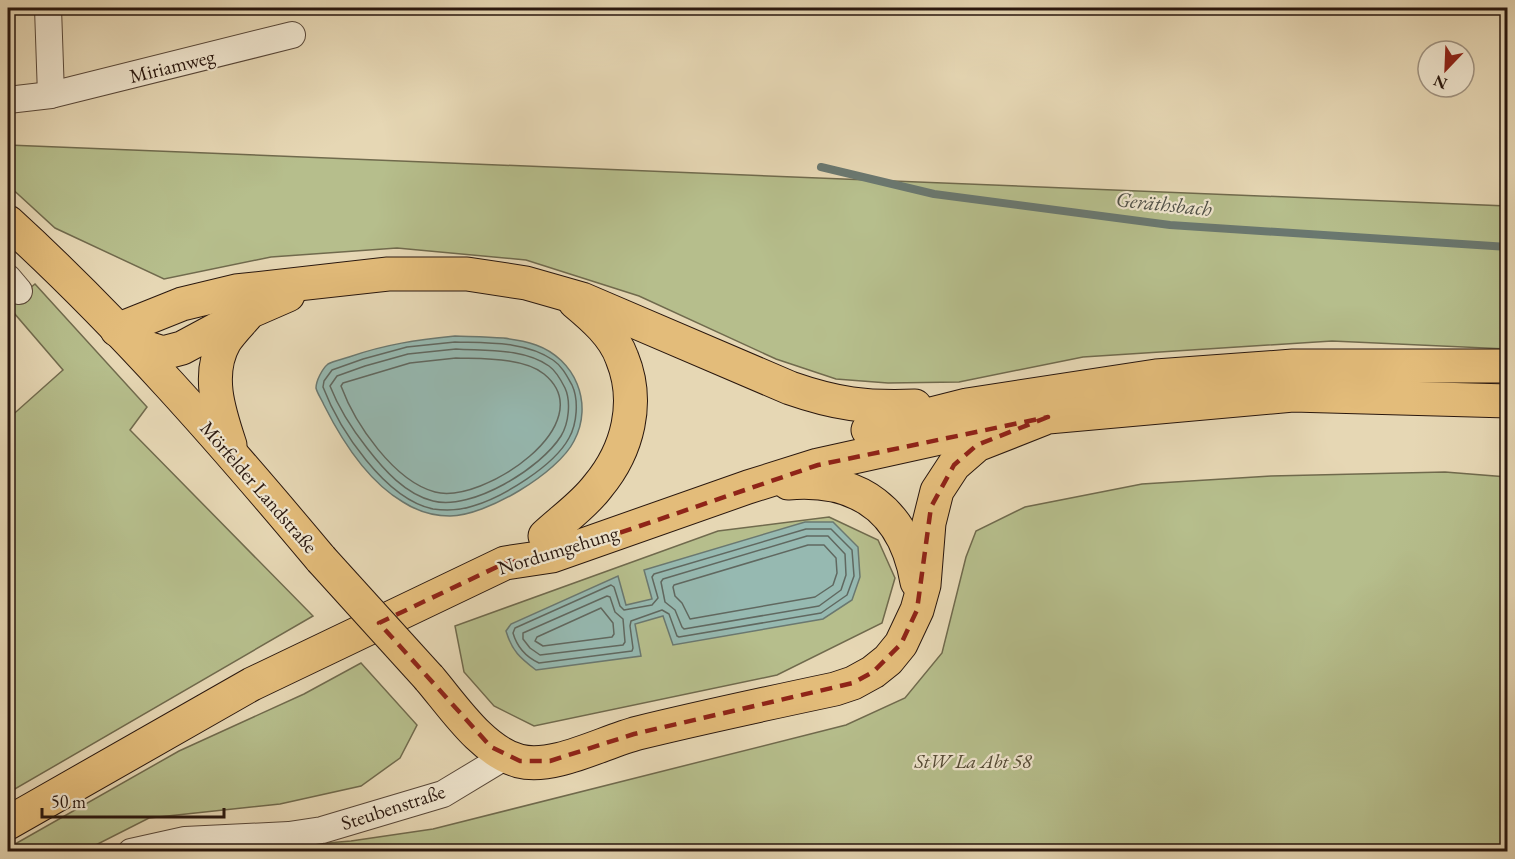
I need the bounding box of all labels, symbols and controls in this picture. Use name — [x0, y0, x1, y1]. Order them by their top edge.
north arrow — [1416, 39, 1476, 99]
street label: Miriamweg — [127, 43, 218, 89]
text: N — [1430, 70, 1450, 95]
water label: Geräthsbach — [1115, 185, 1214, 222]
street label: Mörfelder Landstraße — [194, 415, 324, 559]
street label: Nordumgehung — [494, 519, 622, 581]
park label: StW La Abt 58 — [913, 748, 1033, 774]
street label: Steubenstraße — [338, 778, 448, 836]
scale bar — [42, 781, 224, 819]
text: 50 m — [51, 790, 86, 813]

